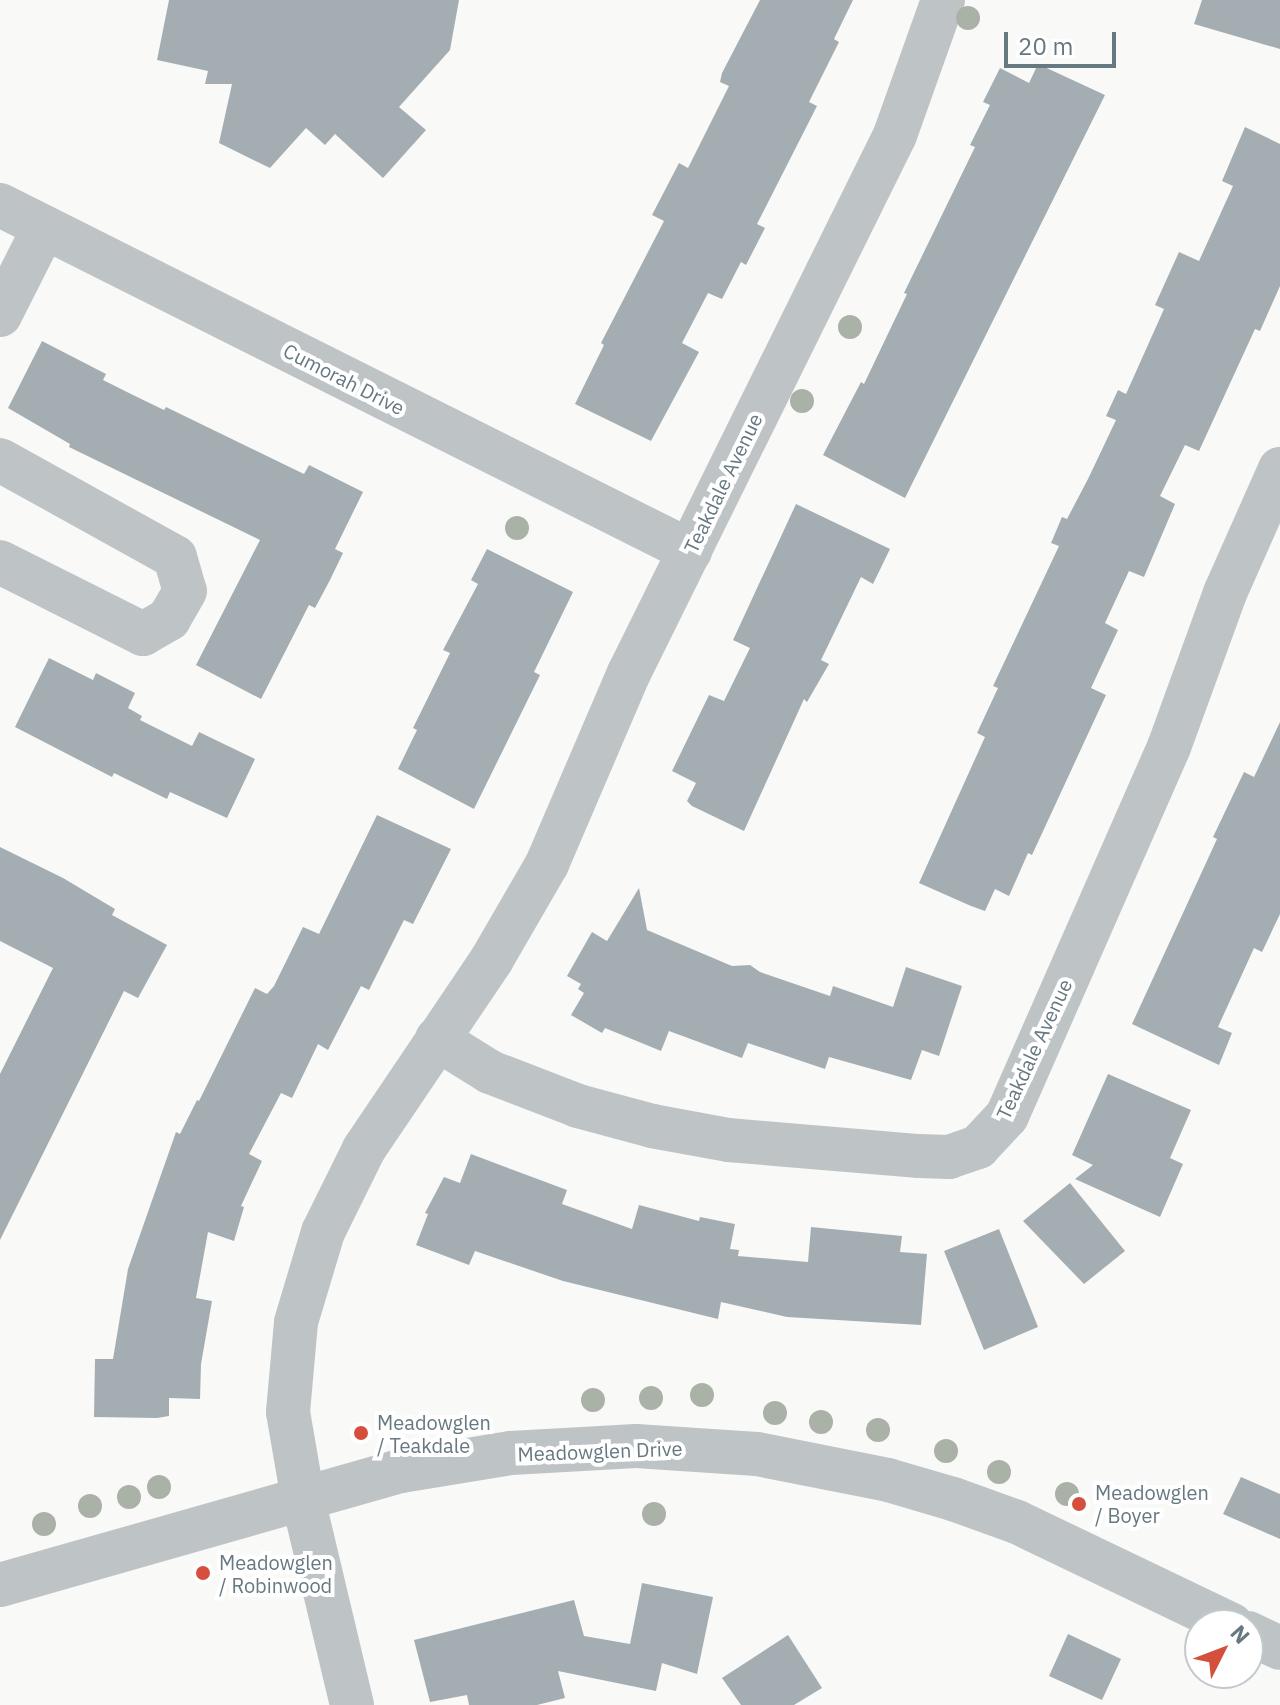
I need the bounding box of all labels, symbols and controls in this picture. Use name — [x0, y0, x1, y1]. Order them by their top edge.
scale bar — [1008, 16, 1120, 66]
text: 20 m — [1018, 30, 1073, 62]
street label: Cumorah Drive — [279, 338, 409, 420]
street label: Teakdale Avenue — [679, 409, 767, 557]
street label: Teakdale Avenue — [991, 975, 1077, 1123]
place label: Meadowglen / Teakdale — [377, 1410, 491, 1457]
marker: Meadowglen / Teakdale — [352, 1424, 370, 1442]
street label: Meadowglen Drive — [517, 1436, 683, 1466]
place label: Meadowglen / Boyer — [1095, 1480, 1209, 1527]
marker: Meadowglen / Boyer — [1070, 1495, 1088, 1513]
place label: Meadowglen / Robinwood — [219, 1550, 333, 1597]
marker: Meadowglen / Robinwood — [194, 1564, 212, 1582]
north arrow — [1184, 1609, 1264, 1689]
text: N — [1225, 1618, 1257, 1650]

